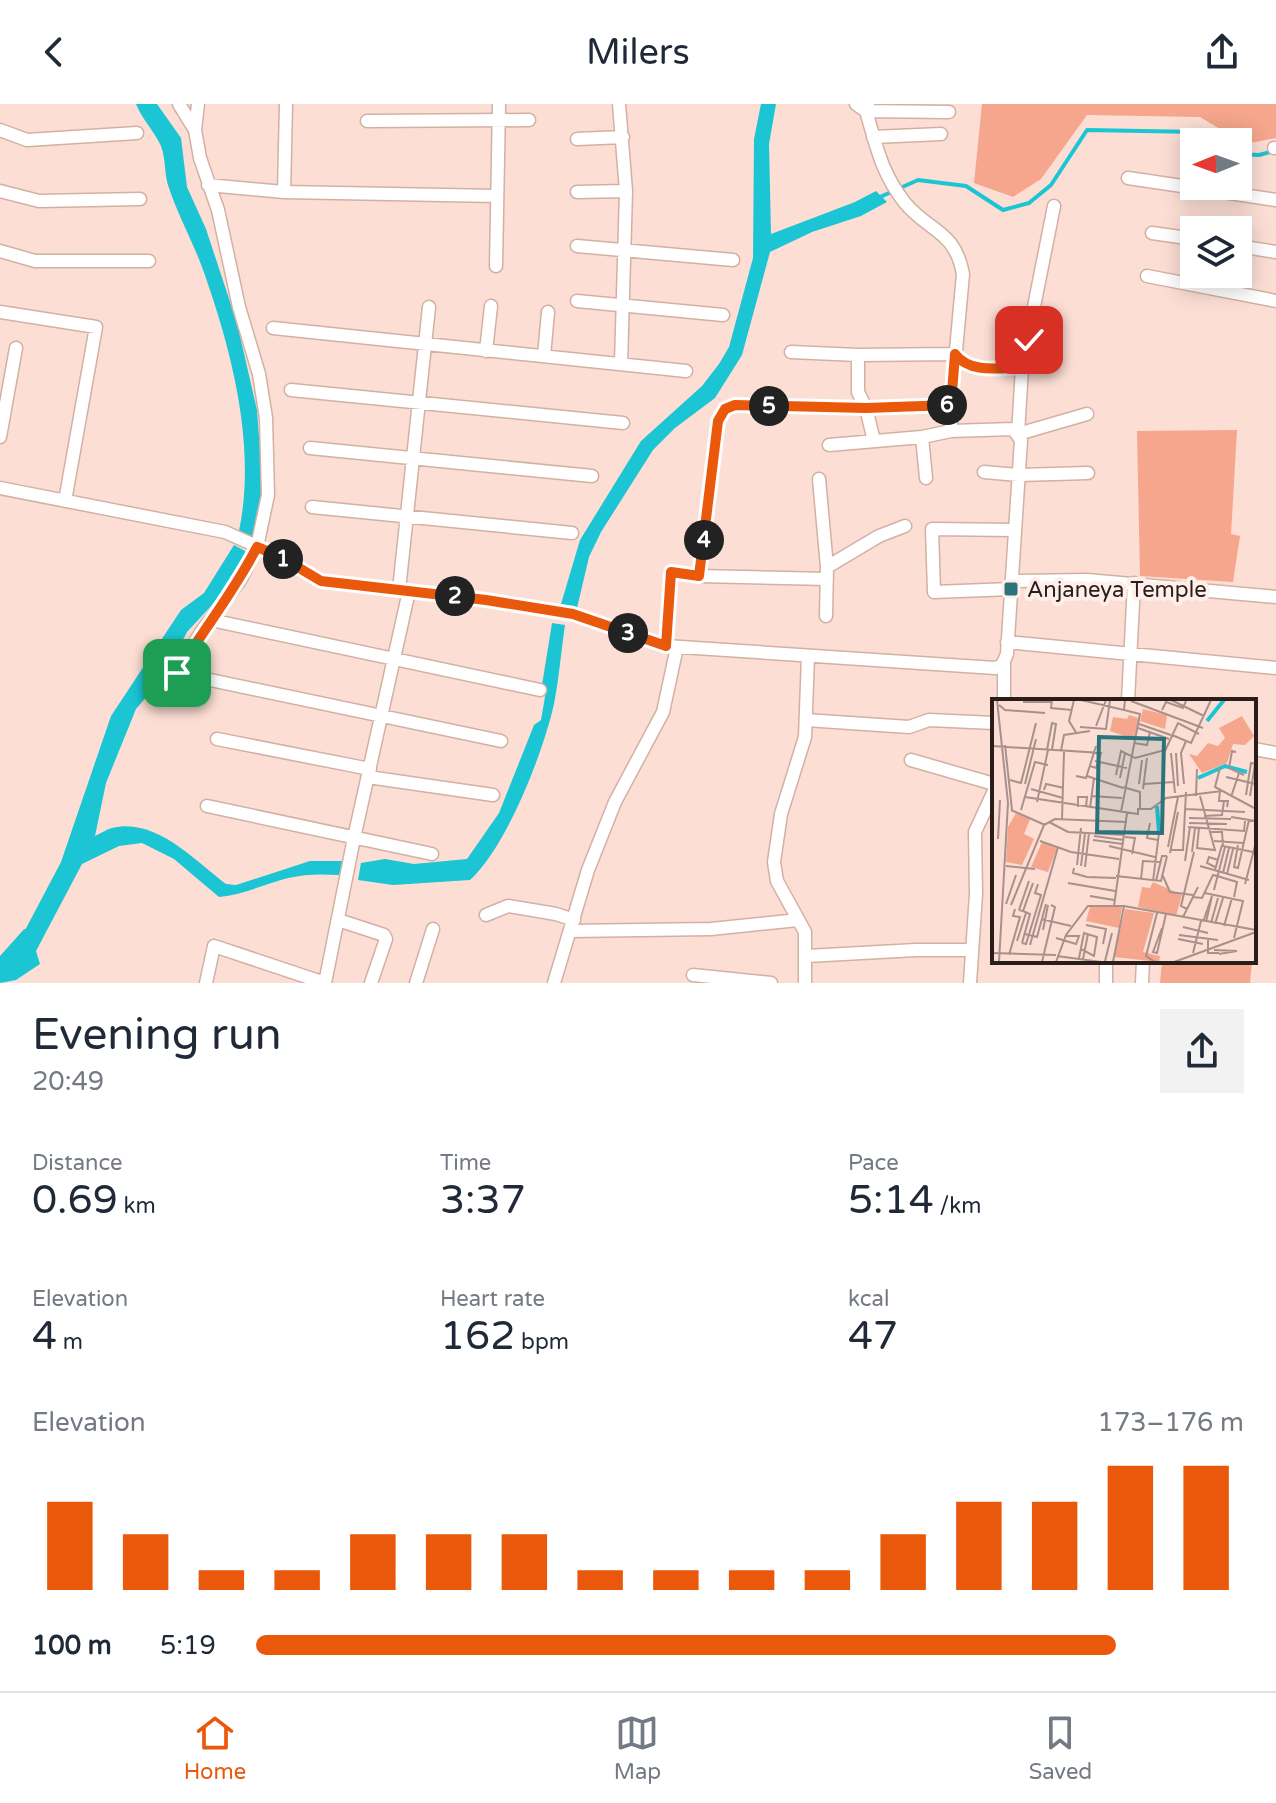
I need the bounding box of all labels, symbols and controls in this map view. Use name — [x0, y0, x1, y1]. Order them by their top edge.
icon: back — [32, 30, 76, 74]
icon: share — [1200, 30, 1244, 74]
text: Milers — [586, 31, 690, 74]
north arrow — [1180, 128, 1252, 200]
map controls — [1180, 128, 1252, 288]
button: layers — [1180, 216, 1252, 288]
pin — [995, 306, 1063, 374]
icon: check — [1007, 318, 1051, 362]
pin: 6 — [927, 385, 967, 425]
pin: 5 — [749, 386, 789, 426]
text: 6 — [940, 392, 954, 418]
text: 5 — [762, 393, 776, 419]
pin: 4 — [684, 520, 724, 560]
text: 4 — [697, 527, 711, 553]
pin: 1 — [263, 539, 303, 579]
text: 1 — [276, 546, 290, 572]
pin: 2 — [435, 576, 475, 616]
place label: Anjaneya Temple — [1027, 577, 1207, 603]
marker: Anjaneya Temple — [1002, 580, 1020, 598]
text: 2 — [448, 583, 462, 609]
pin: 3 — [608, 613, 648, 653]
text: 3 — [621, 620, 635, 646]
pin — [143, 639, 211, 707]
icon: arrive — [155, 651, 199, 695]
inset map — [992, 699, 1256, 963]
text: Evening run — [32, 1009, 281, 1062]
button: share — [1160, 1009, 1244, 1093]
text: 20:49 — [32, 1066, 104, 1097]
text: Distance — [32, 1150, 123, 1176]
text: Time — [440, 1150, 491, 1176]
text: Pace — [848, 1150, 899, 1176]
text: 0.69 — [32, 1176, 118, 1224]
text: 3:37 — [440, 1176, 526, 1224]
text: 5:14 — [848, 1176, 934, 1224]
text: km — [118, 1193, 156, 1219]
text: /km — [934, 1193, 981, 1219]
text: Elevation — [32, 1286, 128, 1312]
text: Heart rate — [440, 1286, 545, 1312]
text: kcal — [848, 1286, 889, 1312]
text: 4 — [32, 1312, 57, 1360]
text: 162 — [440, 1312, 515, 1360]
text: 47 — [848, 1312, 898, 1360]
text: m — [57, 1329, 83, 1355]
text: bpm — [515, 1329, 569, 1355]
text: Elevation — [32, 1407, 146, 1438]
text: 173–176 m — [1098, 1407, 1244, 1438]
text: 100 m — [32, 1630, 112, 1661]
text: 5:19 — [160, 1630, 216, 1661]
tab: Home — [184, 1711, 246, 1785]
tab: Map — [614, 1711, 661, 1785]
tab: Saved — [1029, 1711, 1092, 1785]

